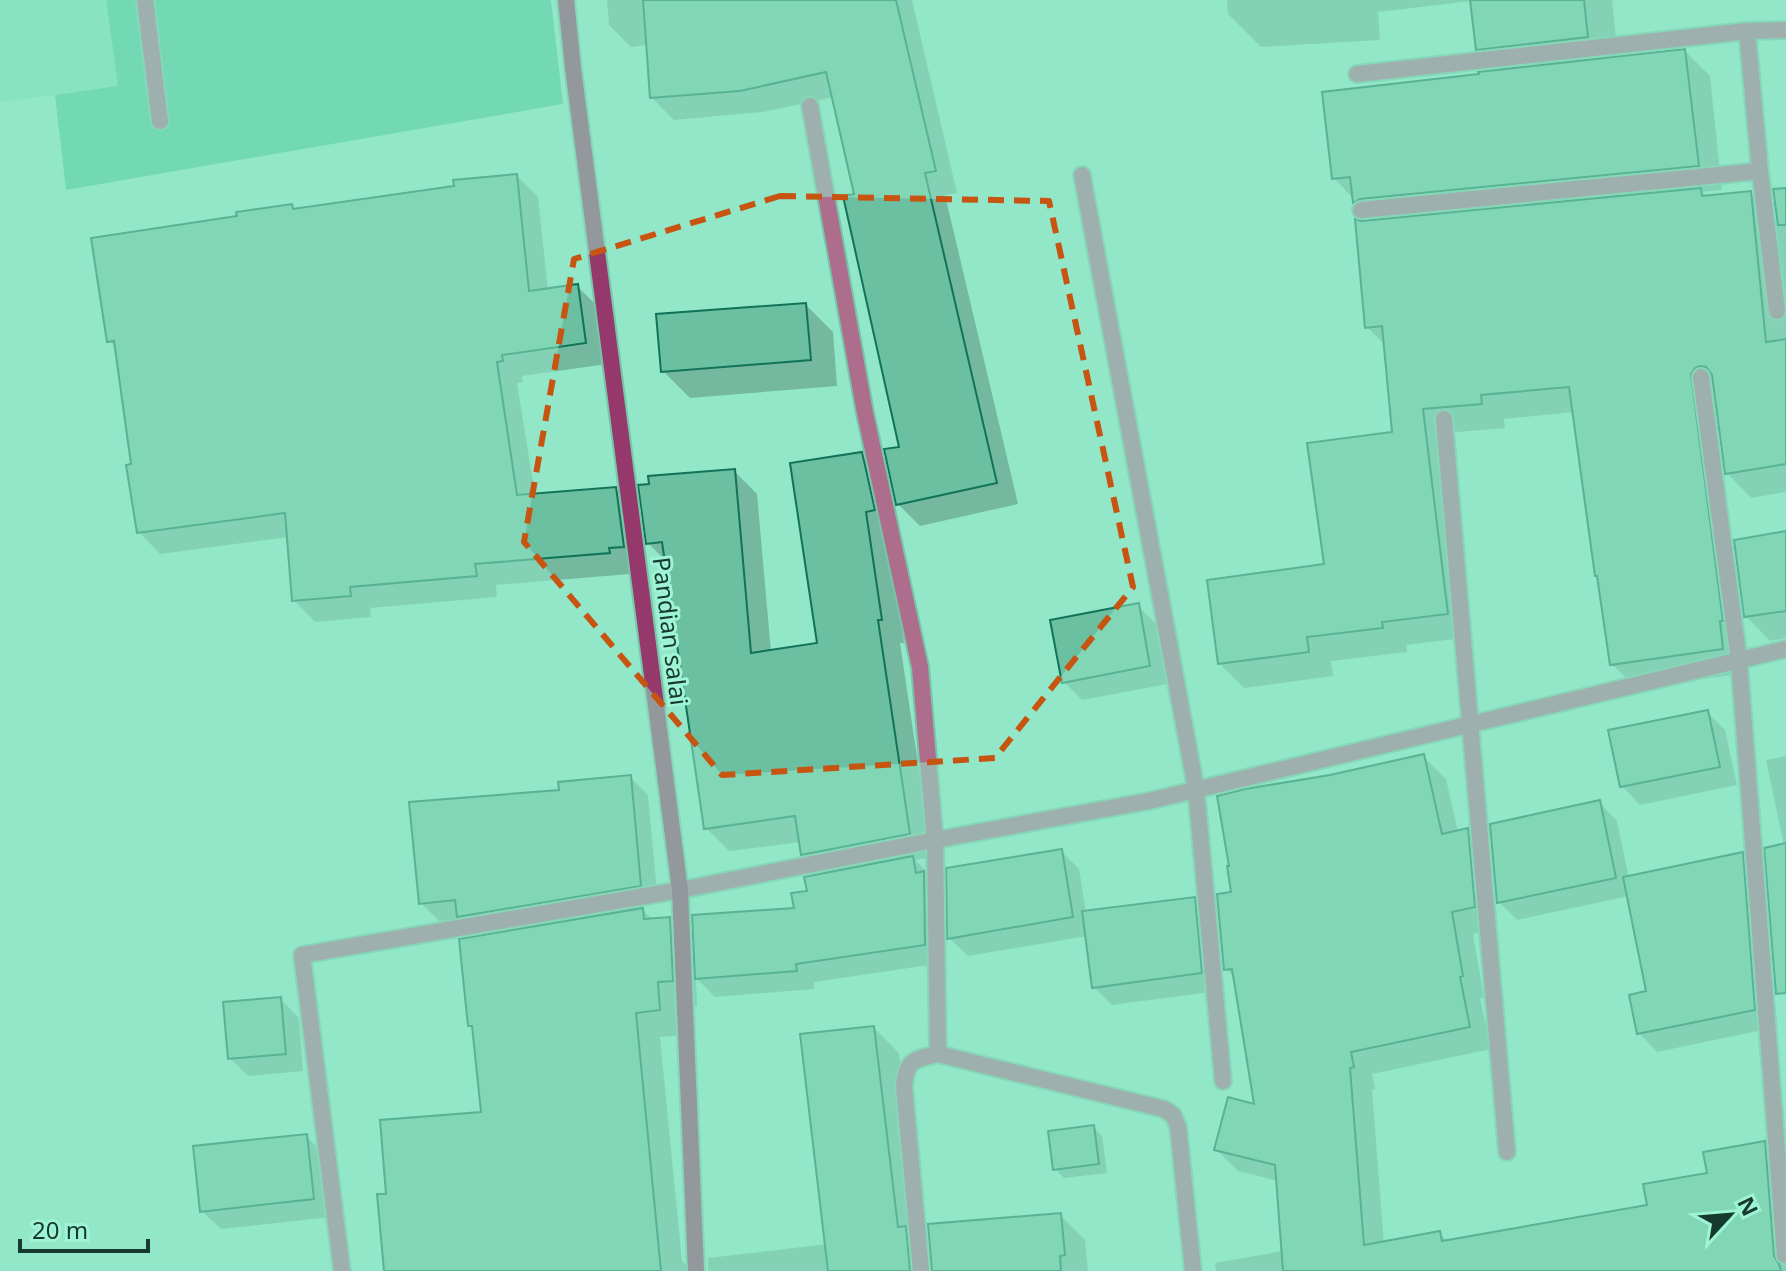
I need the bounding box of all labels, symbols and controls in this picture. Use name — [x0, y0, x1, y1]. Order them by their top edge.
street label: Pandian salai — [646, 555, 696, 707]
north arrow — [1690, 1175, 1770, 1255]
text: N — [1731, 1191, 1766, 1220]
scale bar — [20, 1203, 148, 1253]
text: 20 m — [32, 1213, 88, 1246]

